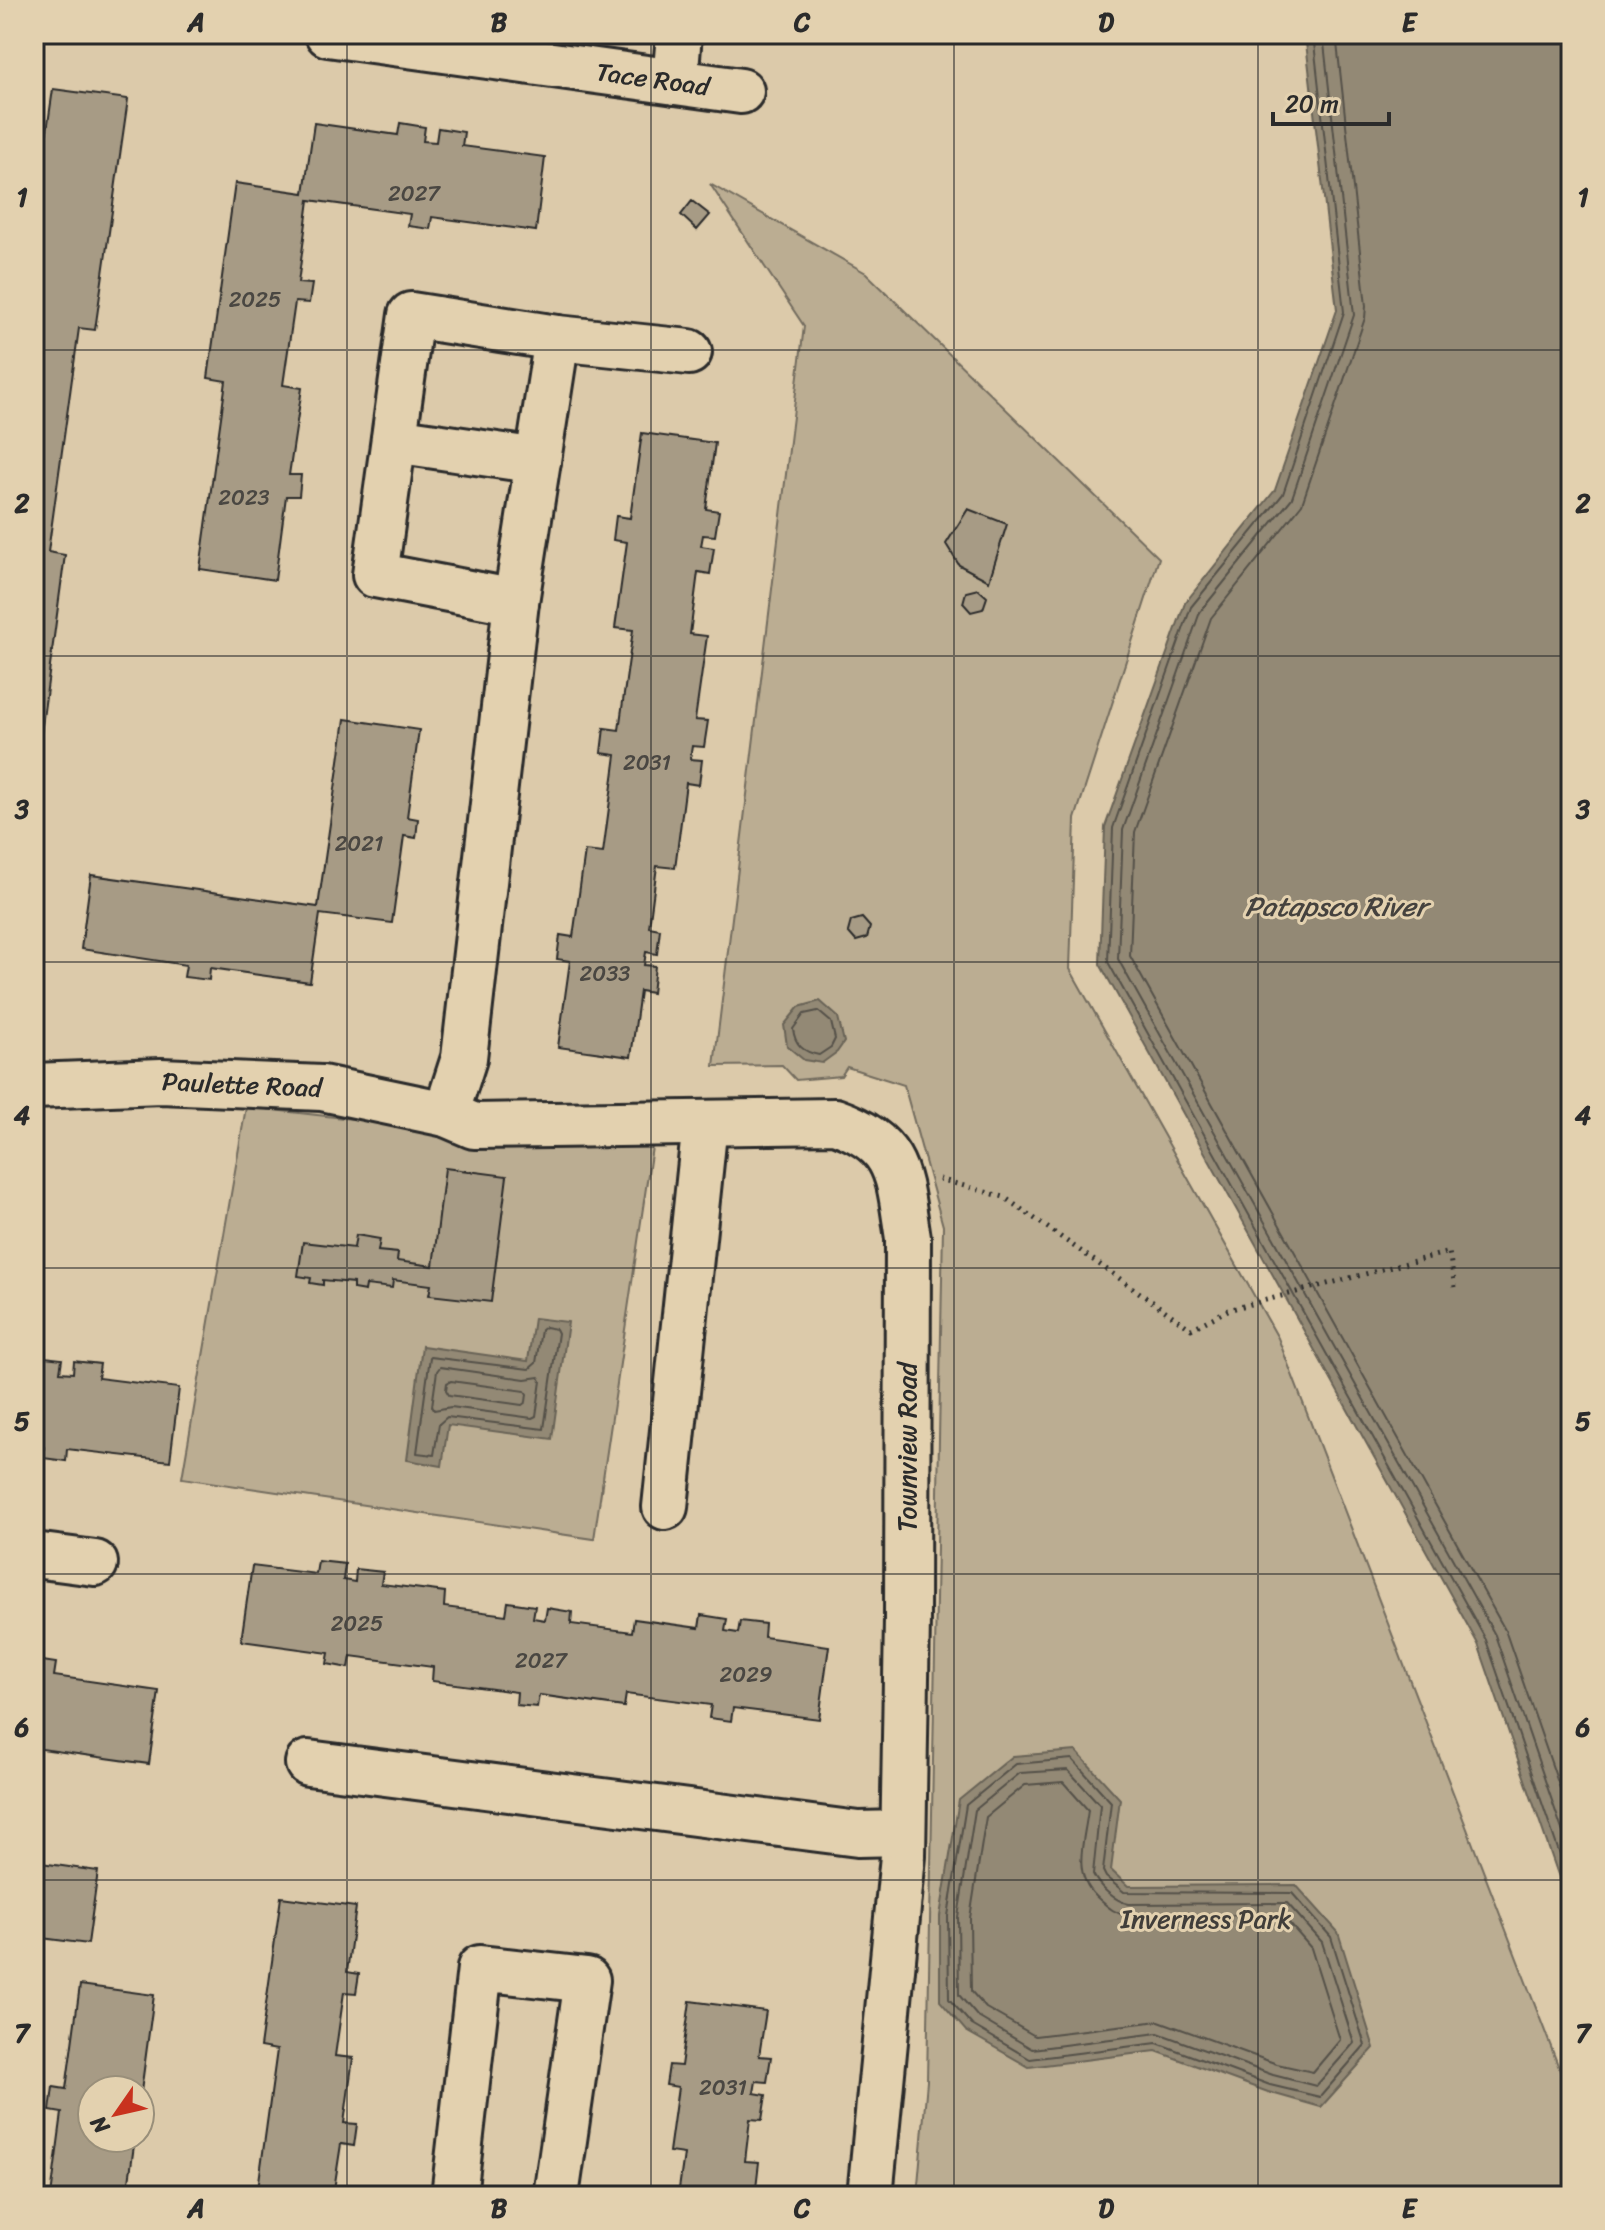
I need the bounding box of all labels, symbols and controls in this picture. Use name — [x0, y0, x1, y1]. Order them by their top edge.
text: A — [186, 0, 205, 45]
text: B — [491, 0, 508, 45]
text: C — [793, 0, 811, 45]
text: D — [1098, 0, 1114, 45]
text: E — [1402, 0, 1419, 45]
street label: Tace Road — [593, 48, 715, 110]
scale bar — [1273, 76, 1389, 126]
text: 20 m — [1285, 83, 1339, 125]
text: 1 — [16, 174, 28, 220]
house number: 2027 — [388, 174, 441, 213]
text: 1 — [1577, 174, 1589, 220]
house number: 2025 — [229, 280, 281, 319]
house number: 2023 — [218, 478, 270, 517]
text: 2 — [13, 480, 30, 526]
text: 2 — [1574, 480, 1591, 526]
house number: 2031 — [623, 743, 671, 782]
text: 3 — [14, 786, 30, 832]
text: 3 — [1575, 786, 1591, 832]
house number: 2021 — [335, 824, 383, 863]
water label: Patapsco River — [1245, 882, 1432, 931]
house number: 2033 — [580, 954, 630, 993]
street label: Paulette Road — [161, 1058, 325, 1111]
text: 4 — [14, 1092, 30, 1138]
text: 4 — [1575, 1092, 1591, 1138]
street label: Townview Road — [884, 1360, 930, 1532]
text: 5 — [14, 1398, 30, 1444]
text: 5 — [1575, 1398, 1591, 1444]
house number: 2025 — [331, 1604, 383, 1643]
house number: 2027 — [515, 1641, 568, 1680]
house number: 2029 — [720, 1655, 772, 1694]
text: 6 — [14, 1704, 30, 1750]
text: 6 — [1575, 1704, 1591, 1750]
park label: Inverness Park — [1120, 1896, 1291, 1942]
text: 7 — [15, 2010, 32, 2056]
text: 7 — [1576, 2010, 1593, 2056]
house number: 2031 — [699, 2068, 747, 2107]
north arrow — [76, 2074, 156, 2154]
text: N — [79, 2107, 121, 2143]
text: A — [186, 2185, 205, 2230]
text: B — [491, 2185, 508, 2230]
text: C — [793, 2185, 811, 2230]
text: D — [1098, 2185, 1114, 2230]
text: E — [1402, 2185, 1419, 2230]

